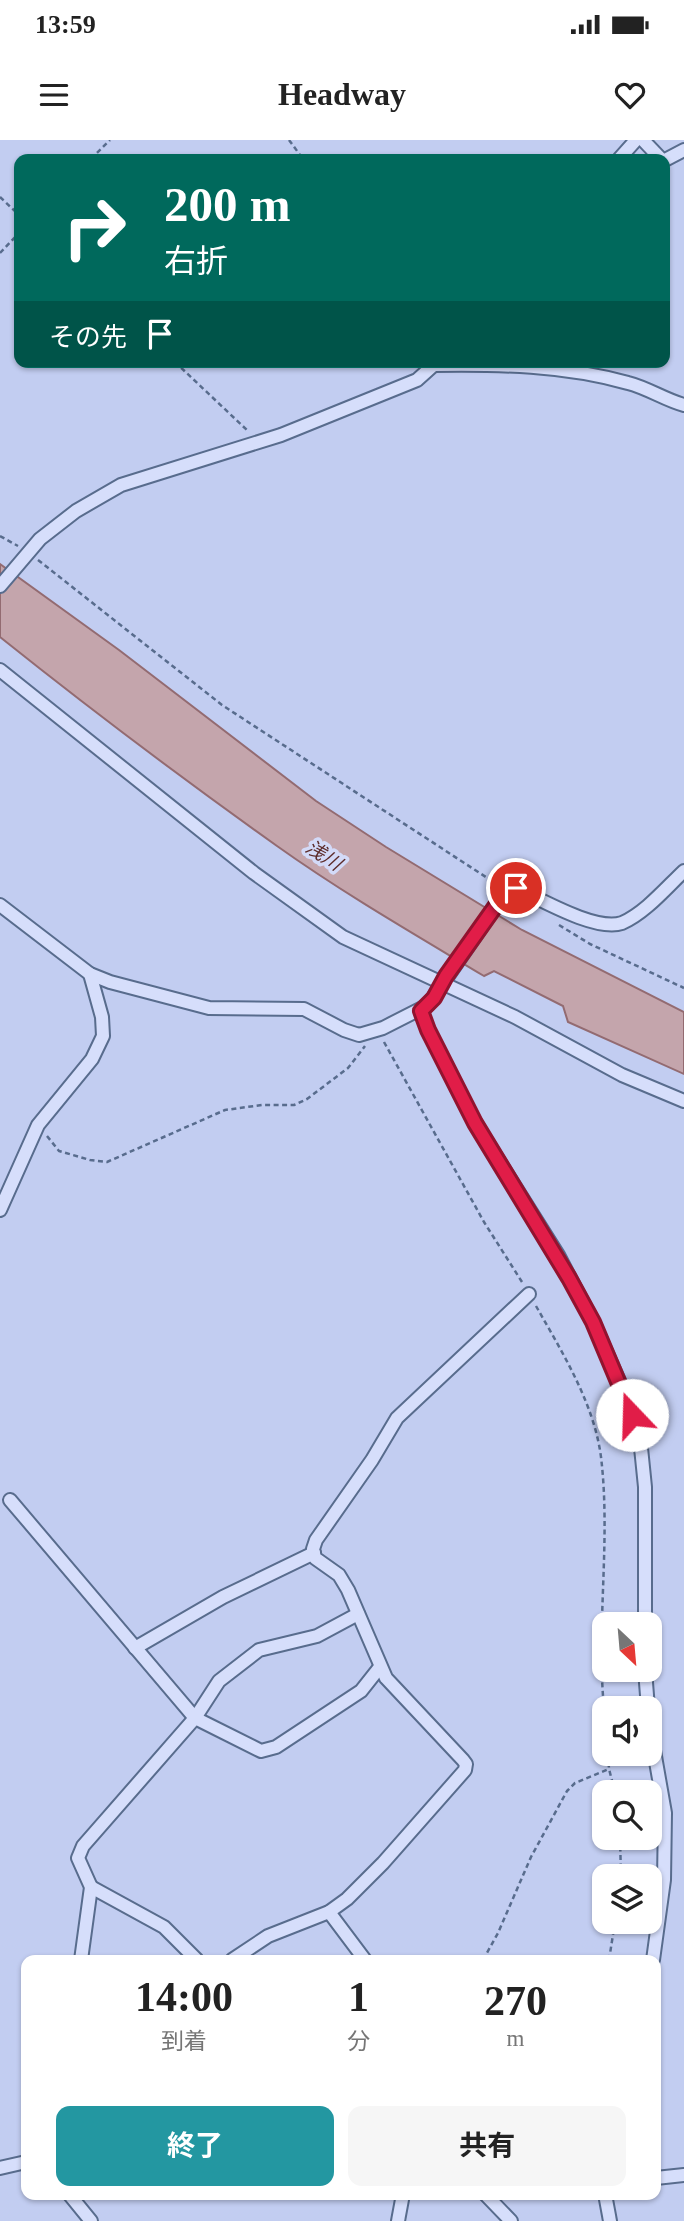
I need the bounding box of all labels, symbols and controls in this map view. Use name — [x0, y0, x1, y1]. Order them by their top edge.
text: 13:59 — [35, 10, 96, 39]
icon: menu — [35, 76, 73, 114]
text: Headway — [278, 76, 406, 112]
icon: heart — [611, 76, 649, 114]
text: 200 m — [164, 177, 291, 232]
icon: right — [49, 182, 140, 273]
text: 右折 — [164, 243, 228, 279]
icon: arrive — [141, 315, 179, 353]
text: その先 — [49, 323, 127, 352]
water label: 浅川 — [302, 836, 347, 876]
pin — [486, 858, 546, 918]
icon: arrive — [497, 869, 535, 907]
position arrow — [595, 1378, 669, 1452]
north arrow — [592, 1612, 662, 1682]
map controls — [592, 1612, 662, 1934]
button: sound — [592, 1696, 662, 1766]
button: search — [592, 1780, 662, 1850]
button: layers — [592, 1864, 662, 1934]
text: 14:00 — [135, 1974, 233, 2020]
text: 1 — [348, 1974, 369, 2020]
text: 270 — [484, 1978, 547, 2024]
text: m — [507, 2026, 524, 2051]
text: 到着 — [161, 2029, 207, 2054]
text: 分 — [347, 2029, 370, 2054]
button: 終了 — [56, 2106, 334, 2186]
button: 共有 — [348, 2106, 626, 2186]

